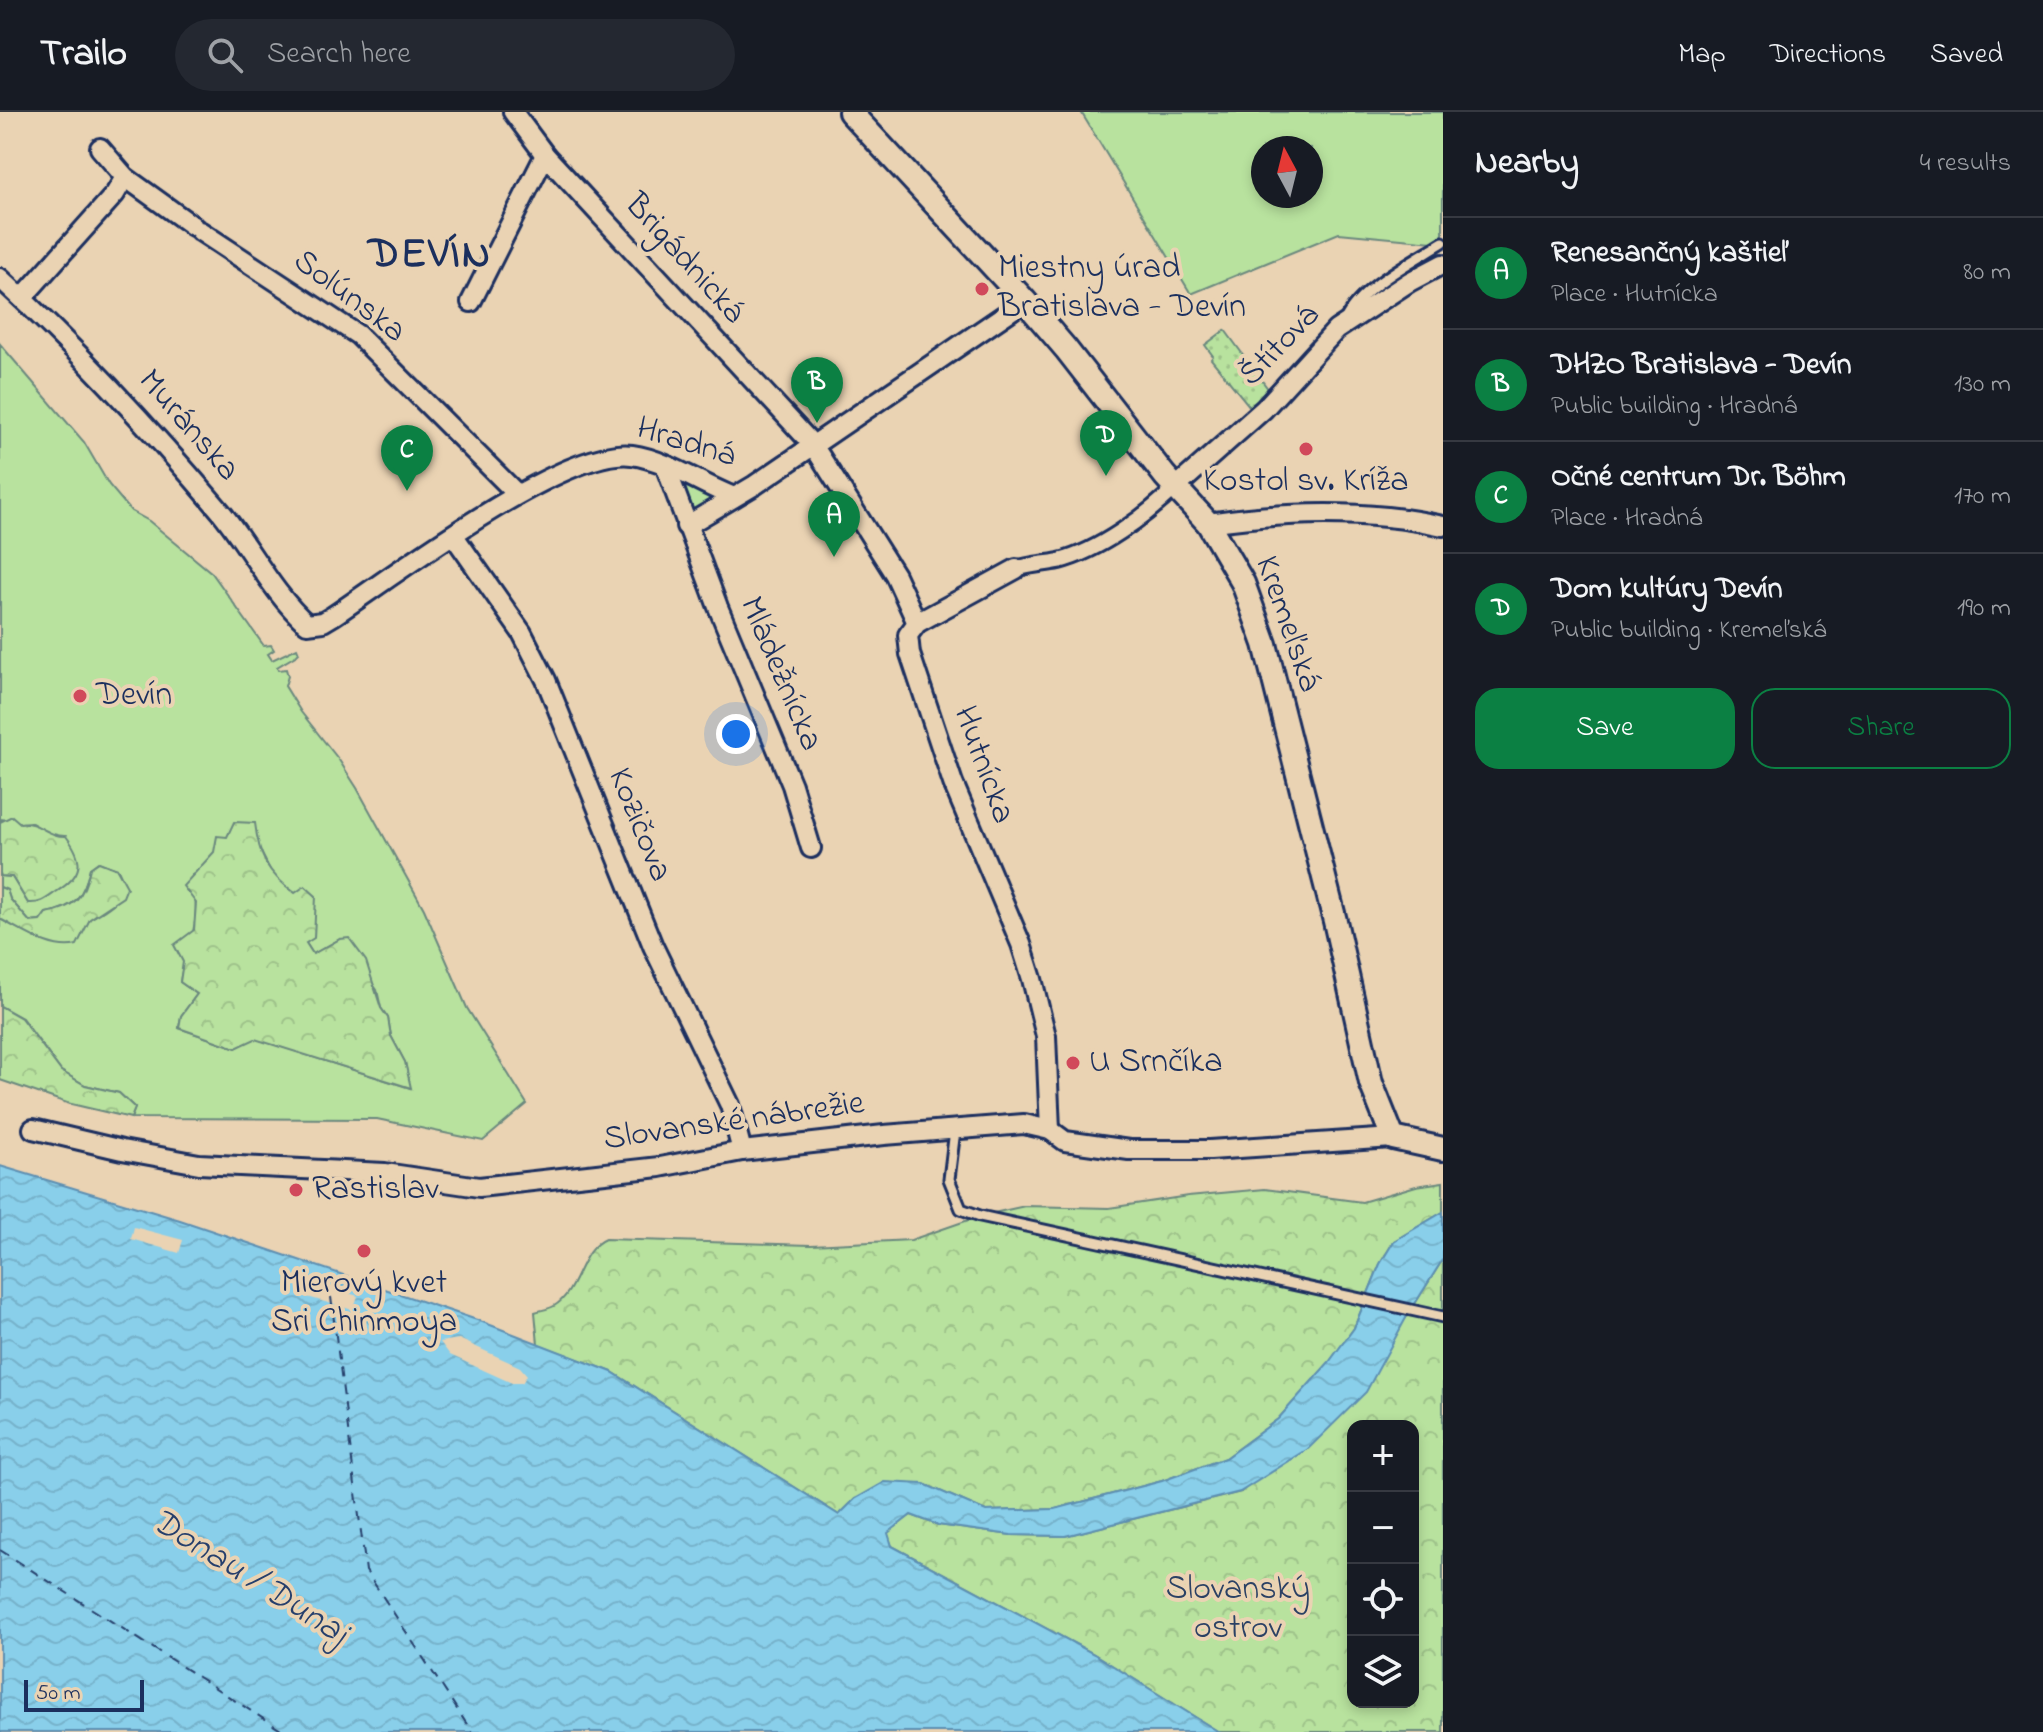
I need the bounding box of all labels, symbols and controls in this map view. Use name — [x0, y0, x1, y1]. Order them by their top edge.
search box — [175, 19, 735, 91]
text: Trailo — [40, 27, 127, 83]
icon: search — [203, 33, 247, 77]
text: Search here — [267, 33, 411, 77]
text: Map — [1678, 35, 1726, 76]
text: Directions — [1770, 35, 1886, 76]
text: Saved — [1930, 35, 2003, 76]
north arrow — [1251, 136, 1323, 208]
text: Nearby — [1475, 139, 1579, 189]
text: 4 results — [1920, 145, 2011, 183]
street label: Brigádnická — [611, 182, 757, 336]
district label: DEVÍN — [366, 225, 492, 286]
text: Renesančný kaštieľ — [1551, 232, 1787, 276]
street label: Solúnska — [282, 238, 416, 356]
place label: Miestny úrad Bratislava - Devín — [997, 244, 1246, 333]
text: A — [1493, 254, 1509, 292]
text: 80 m — [1963, 254, 2011, 292]
text: Place · Hutnícka — [1551, 276, 1718, 314]
marker: Miestny úrad Bratislava - Devín — [973, 280, 991, 298]
street label: Štítová — [1228, 293, 1332, 399]
text: DHZO Bratislava - Devín — [1551, 344, 1852, 388]
pin: B — [791, 357, 843, 423]
street label: Muránska — [125, 359, 251, 493]
text: B — [1492, 366, 1510, 404]
text: 130 m — [1954, 366, 2011, 404]
text: Public building · Hradná — [1551, 388, 1797, 426]
street label: Hradná — [630, 404, 742, 482]
pin: D — [1080, 410, 1132, 476]
pin: C — [381, 425, 433, 491]
marker: Kostol sv. Kríža — [1297, 440, 1315, 458]
text: Očné centrum Dr. Böhm — [1551, 456, 1846, 500]
place label: Kostol sv. Kríža — [1203, 457, 1409, 507]
text: C — [1494, 478, 1508, 516]
text: 170 m — [1954, 478, 2011, 516]
pin: A — [808, 491, 860, 557]
text: Place · Hradná — [1551, 500, 1702, 538]
street label: Kremeľská — [1241, 550, 1333, 698]
text: Dom kultúry Devín — [1551, 568, 1783, 612]
street label: Mládežnícka — [725, 589, 835, 759]
text: D — [1491, 590, 1511, 628]
text: 190 m — [1957, 590, 2011, 628]
text: Public building · Kremeľská — [1551, 612, 1826, 650]
place label: Devín — [95, 671, 172, 721]
marker: Devín — [71, 687, 89, 705]
button: Save — [1475, 688, 1735, 769]
button: Share — [1751, 688, 2011, 769]
street label: Hutnícka — [939, 699, 1027, 831]
your location — [716, 714, 756, 754]
street label: Kozičova — [594, 761, 684, 889]
place label: U Srnčíka — [1089, 1038, 1223, 1088]
marker: U Srnčíka — [1064, 1054, 1082, 1072]
street label: Slovanské nábrežie — [600, 1079, 868, 1165]
place label: Rastislav — [312, 1165, 439, 1215]
marker: Rastislav — [287, 1181, 305, 1199]
marker: Mierový kvet Sri Chinmoya — [355, 1242, 373, 1260]
place label: Mierový kvet Sri Chinmoya — [271, 1259, 457, 1348]
map controls — [1347, 1420, 1419, 1708]
button: + — [1347, 1420, 1419, 1492]
button: − — [1347, 1492, 1419, 1564]
water label: Donau / Dunaj — [140, 1496, 360, 1661]
button: locate — [1347, 1564, 1419, 1636]
park label: Slovanský ostrov — [1166, 1565, 1310, 1654]
button: layers — [1347, 1636, 1419, 1708]
scale bar — [24, 1676, 144, 1712]
text: 50 m — [36, 1678, 81, 1710]

